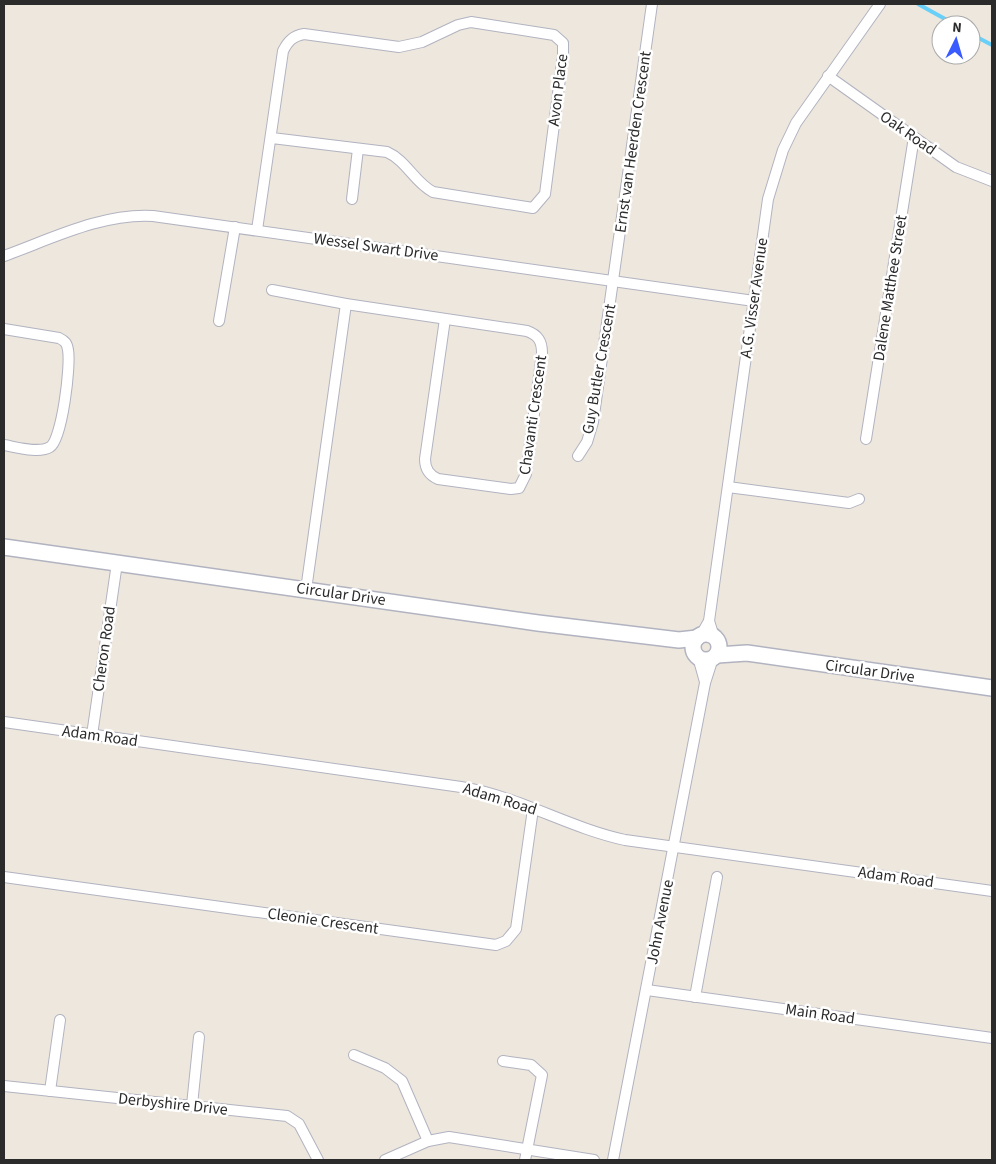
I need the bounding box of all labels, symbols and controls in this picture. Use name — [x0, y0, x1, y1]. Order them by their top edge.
north arrow — [931, 15, 981, 65]
text: N — [952, 18, 963, 38]
street label: Ernst van Heerden Crescent — [609, 49, 657, 234]
street label: Avon Place — [543, 53, 573, 127]
street label: Oak Road — [875, 106, 941, 160]
street label: Dalene Matthee Street — [868, 213, 913, 363]
street label: Wessel Swart Drive — [312, 227, 440, 267]
street label: A.G. Visser Avenue — [735, 236, 773, 360]
street label: Guy Butler Crescent — [577, 302, 621, 436]
street label: Chavanti Crescent — [514, 353, 552, 476]
street label: Circular Drive — [295, 577, 387, 611]
street label: Cheron Road — [87, 605, 121, 693]
street label: Circular Drive — [824, 654, 916, 688]
street label: Adam Road — [61, 720, 139, 752]
street label: Adam Road — [460, 777, 540, 821]
street label: Adam Road — [857, 861, 935, 893]
street label: John Avenue — [641, 877, 679, 966]
street label: Cleonie Crescent — [266, 902, 381, 940]
street label: Main Road — [784, 998, 856, 1030]
street label: Derbyshire Drive — [117, 1087, 229, 1121]

